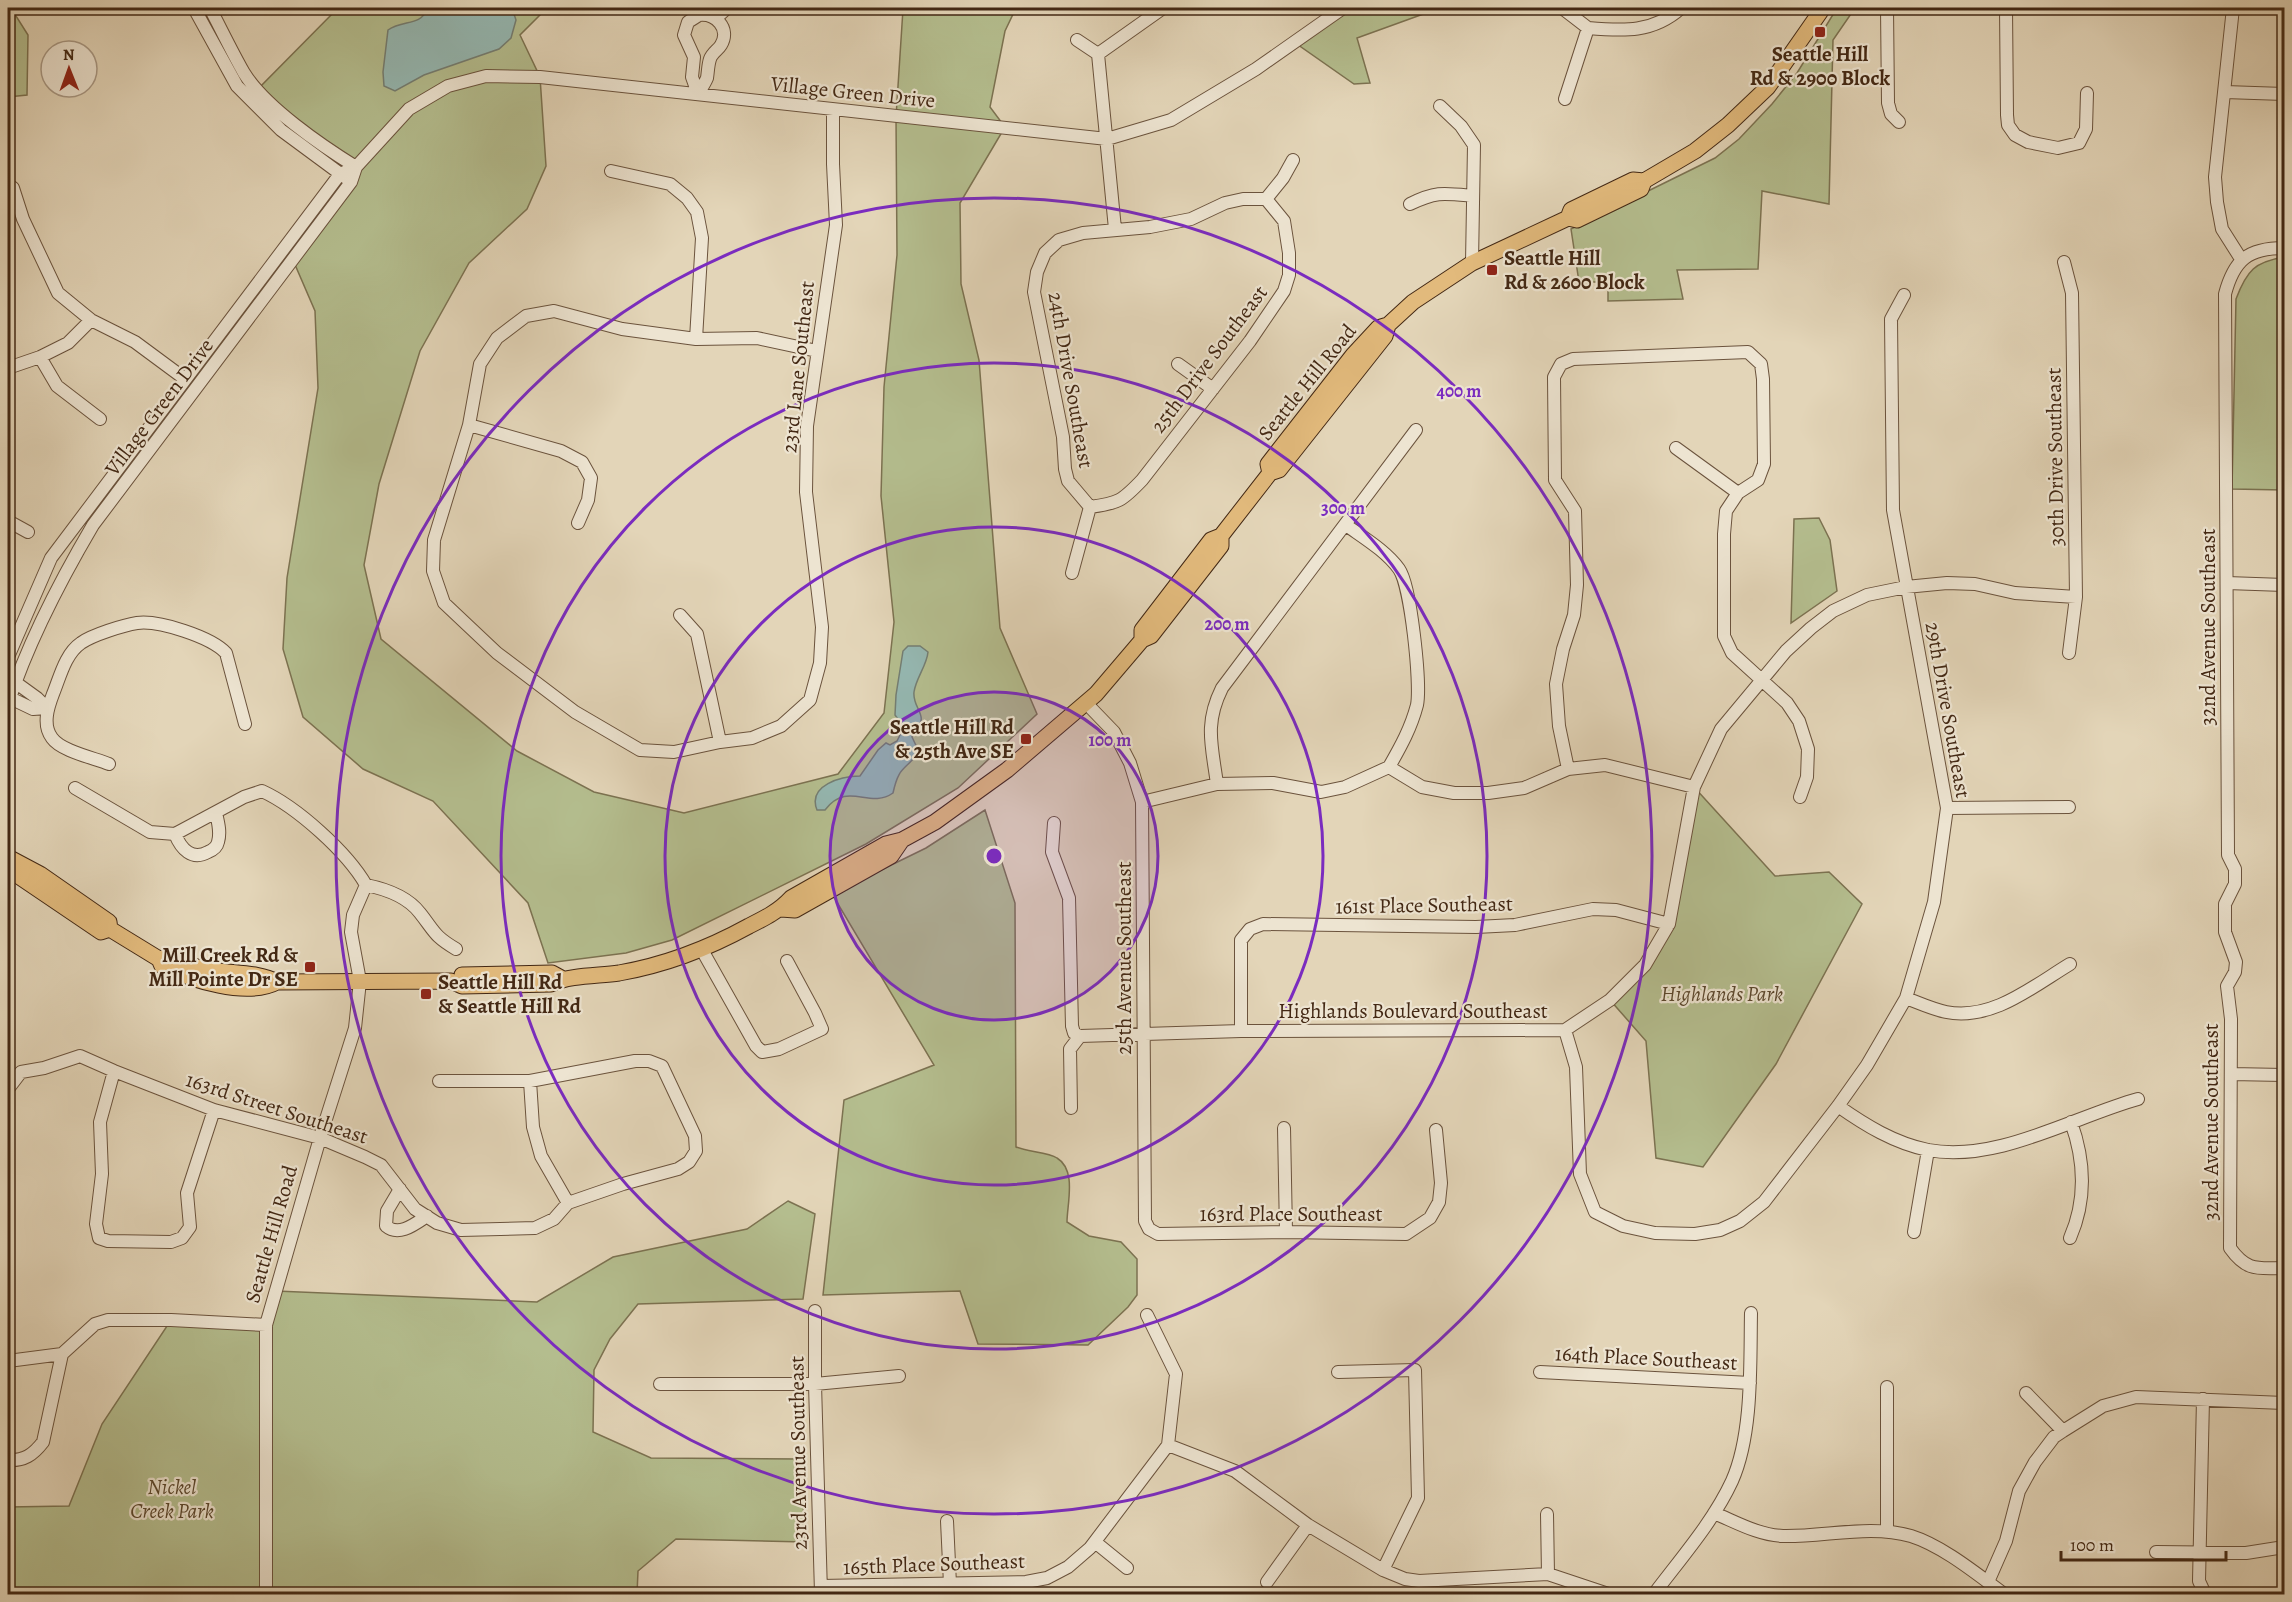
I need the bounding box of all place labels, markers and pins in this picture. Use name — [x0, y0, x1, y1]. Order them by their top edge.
marker: Seattle Hill Rd & 2900 Block — [1813, 25, 1827, 39]
place label: Seattle Hill Rd & 2900 Block — [1750, 40, 1890, 92]
place label: Seattle Hill Rd & 2600 Block — [1504, 244, 1645, 296]
marker: Seattle Hill Rd & 2600 Block — [1485, 263, 1499, 277]
place label: Seattle Hill Rd & 25th Ave SE — [890, 713, 1015, 765]
marker: Seattle Hill Rd & 25th Ave SE — [1019, 732, 1033, 746]
centre of rings — [984, 846, 1004, 866]
place label: Mill Creek Rd & Mill Pointe Dr SE — [149, 941, 299, 993]
marker: Mill Creek Rd & Mill Pointe Dr SE — [303, 960, 317, 974]
place label: Seattle Hill Rd & Seattle Hill Rd — [438, 968, 582, 1020]
marker: Seattle Hill Rd & Seattle Hill Rd — [419, 987, 433, 1001]

